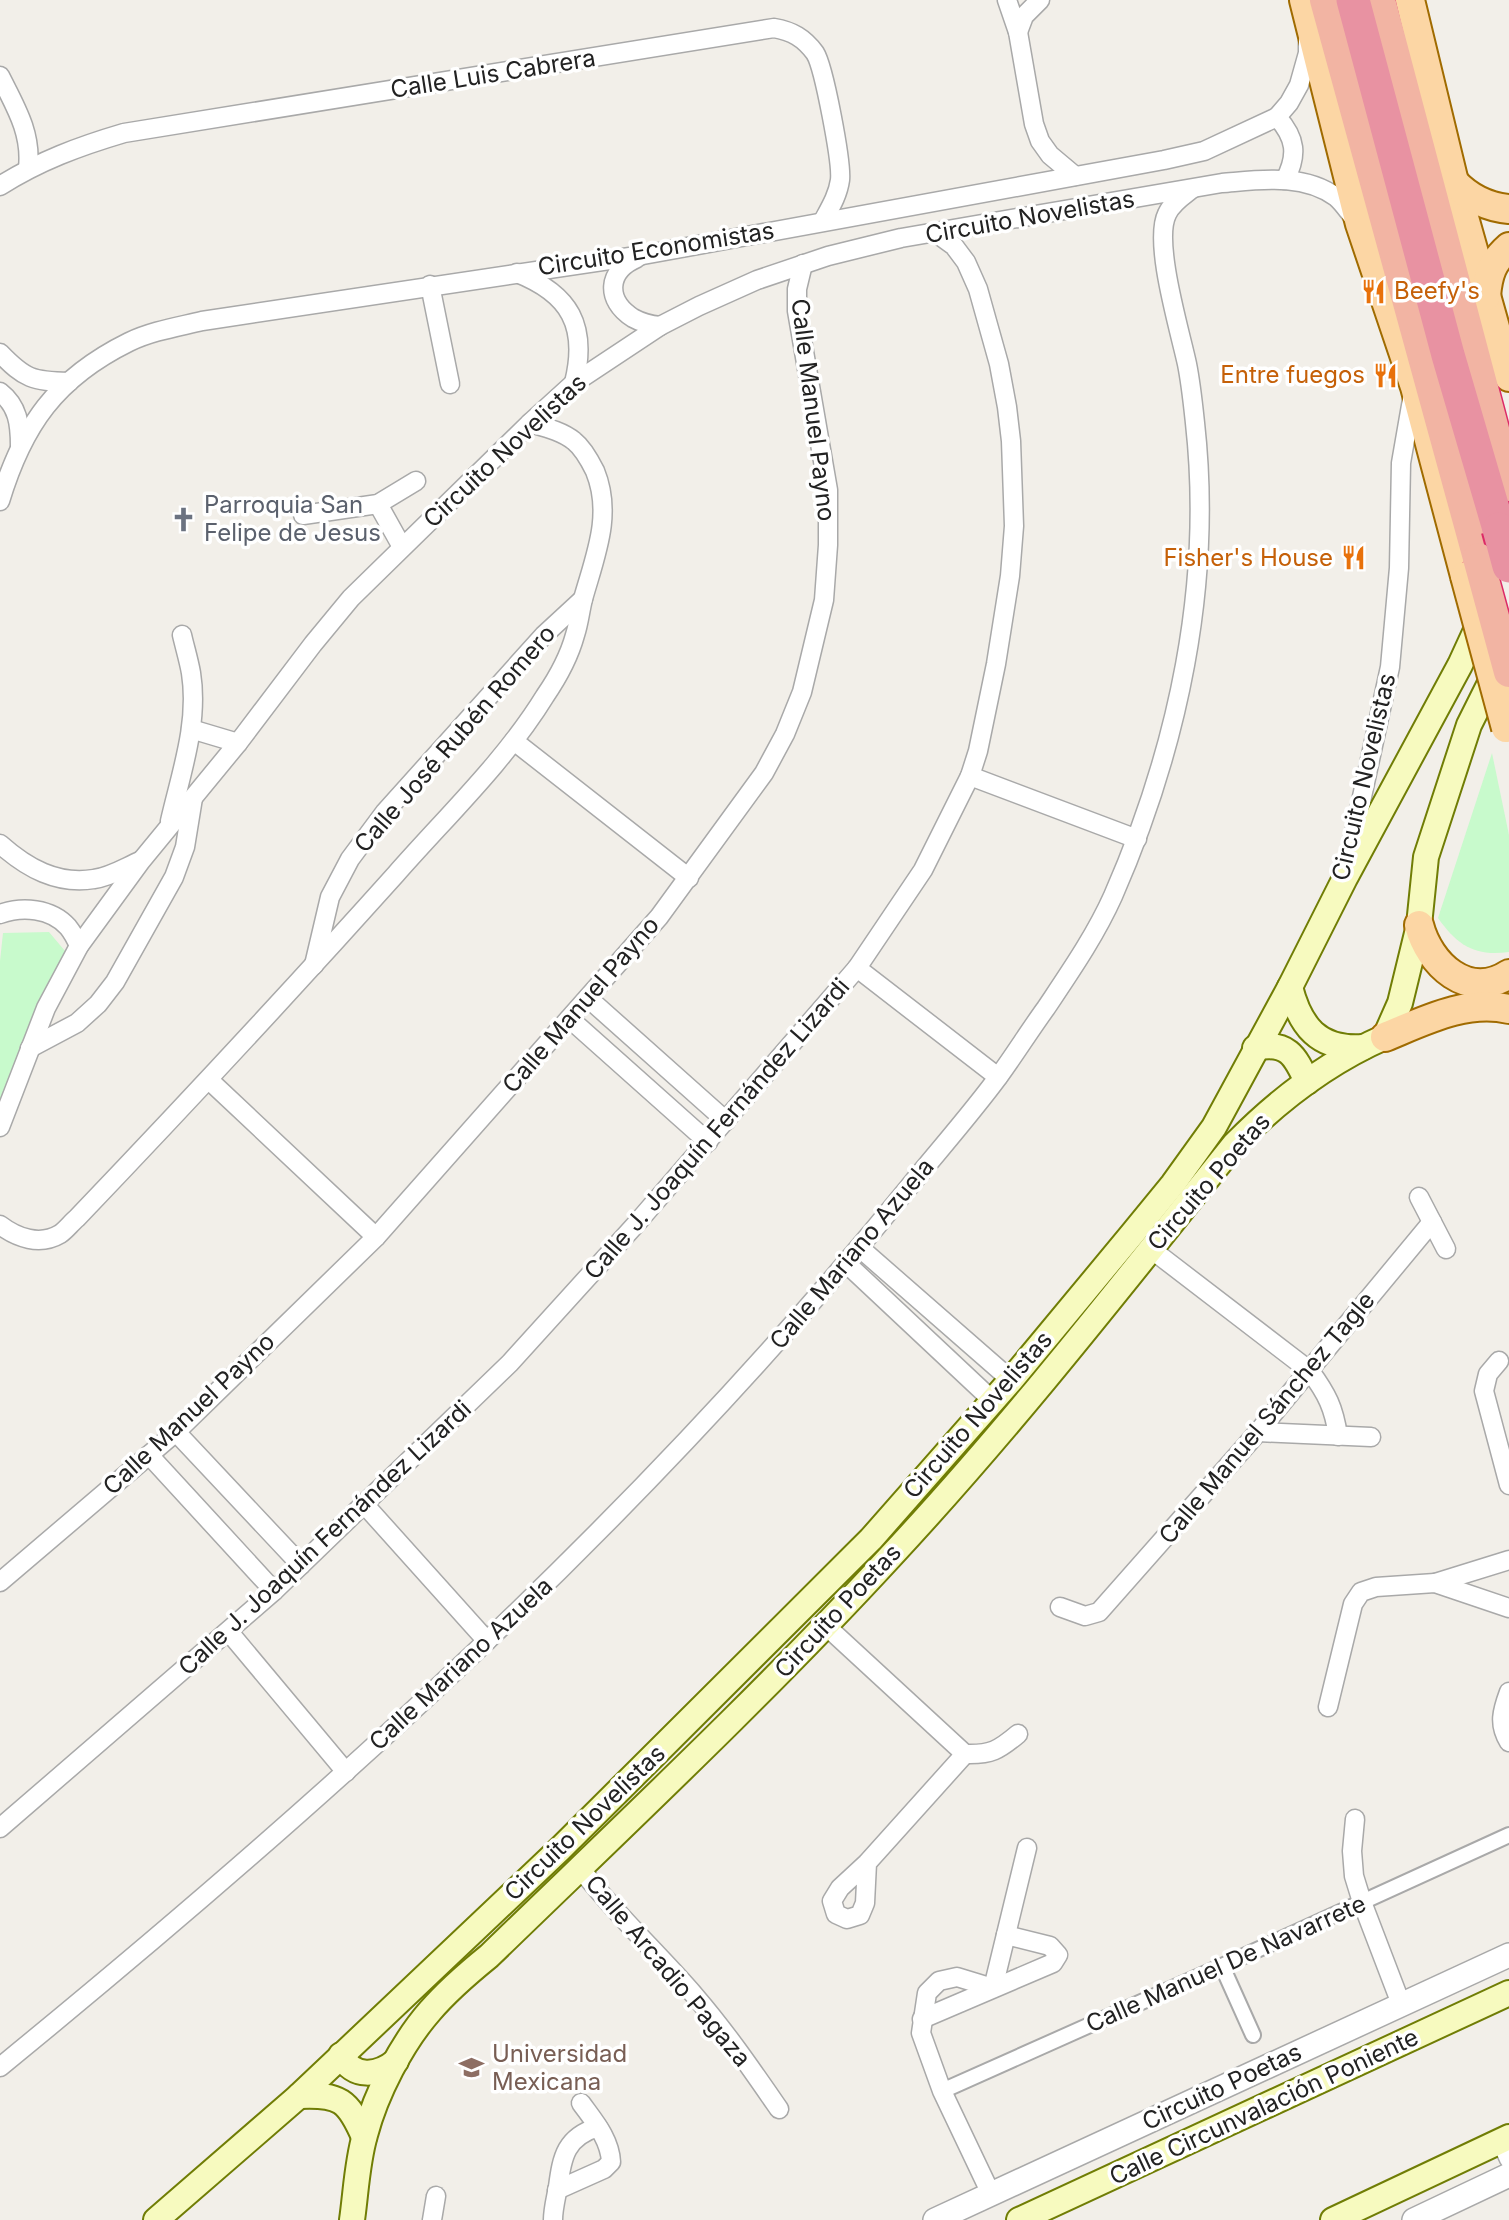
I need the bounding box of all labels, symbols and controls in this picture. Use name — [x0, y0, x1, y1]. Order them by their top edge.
street label: Calle Luis Cabrera — [388, 43, 598, 104]
street label: Circuito Novelistas — [923, 184, 1137, 249]
street label: Circuito Economistas — [536, 215, 776, 282]
place label: Beefy's — [1394, 276, 1480, 305]
restaurant icon: Beefy's — [1360, 277, 1388, 305]
street label: Calle Manuel Payno — [785, 297, 842, 523]
place label: Entre fuegos — [1220, 360, 1365, 389]
restaurant icon: Entre fuegos — [1371, 361, 1399, 389]
street label: Circuito Novelistas — [417, 368, 592, 533]
place label: Parroquia San Felipe de Jesus — [204, 490, 381, 547]
church icon: Parroquia San Felipe de Jesus — [170, 505, 198, 533]
place label: Fisher's House — [1163, 543, 1333, 572]
restaurant icon: Fisher's House — [1339, 544, 1367, 572]
street label: Calle José Rubén Romero — [348, 619, 561, 858]
street label: Circuito Novelistas — [1326, 670, 1401, 883]
street label: Calle Manuel Payno — [496, 911, 665, 1099]
street label: Calle J. Joaquín Fernández Lizardi — [578, 972, 855, 1285]
street label: Circuito Poetas — [1141, 1107, 1276, 1256]
street label: Calle Mariano Azuela — [763, 1152, 940, 1355]
street label: Calle Manuel Sánchez Tagle — [1153, 1286, 1381, 1549]
street label: Circuito Novelistas — [897, 1325, 1058, 1504]
street label: Calle Manuel Payno — [97, 1327, 280, 1501]
street label: Calle J. Joaquín Fernández Lizardi — [172, 1394, 477, 1681]
street label: Circuito Poetas — [768, 1538, 907, 1684]
street label: Calle Mariano Azuela — [363, 1571, 558, 1756]
street label: Circuito Novelistas — [498, 1739, 671, 1907]
street label: Calle Arcadio Pagaza — [580, 1869, 757, 2072]
street label: Calle Manuel De Navarrete — [1081, 1889, 1370, 2038]
street label: Calle Circunvalación Poniente — [1105, 2022, 1423, 2191]
street label: Circuito Poetas — [1138, 2037, 1306, 2136]
place label: Universidad Mexicana — [492, 2039, 627, 2096]
school or university icon: Universidad Mexicana — [458, 2054, 486, 2082]

